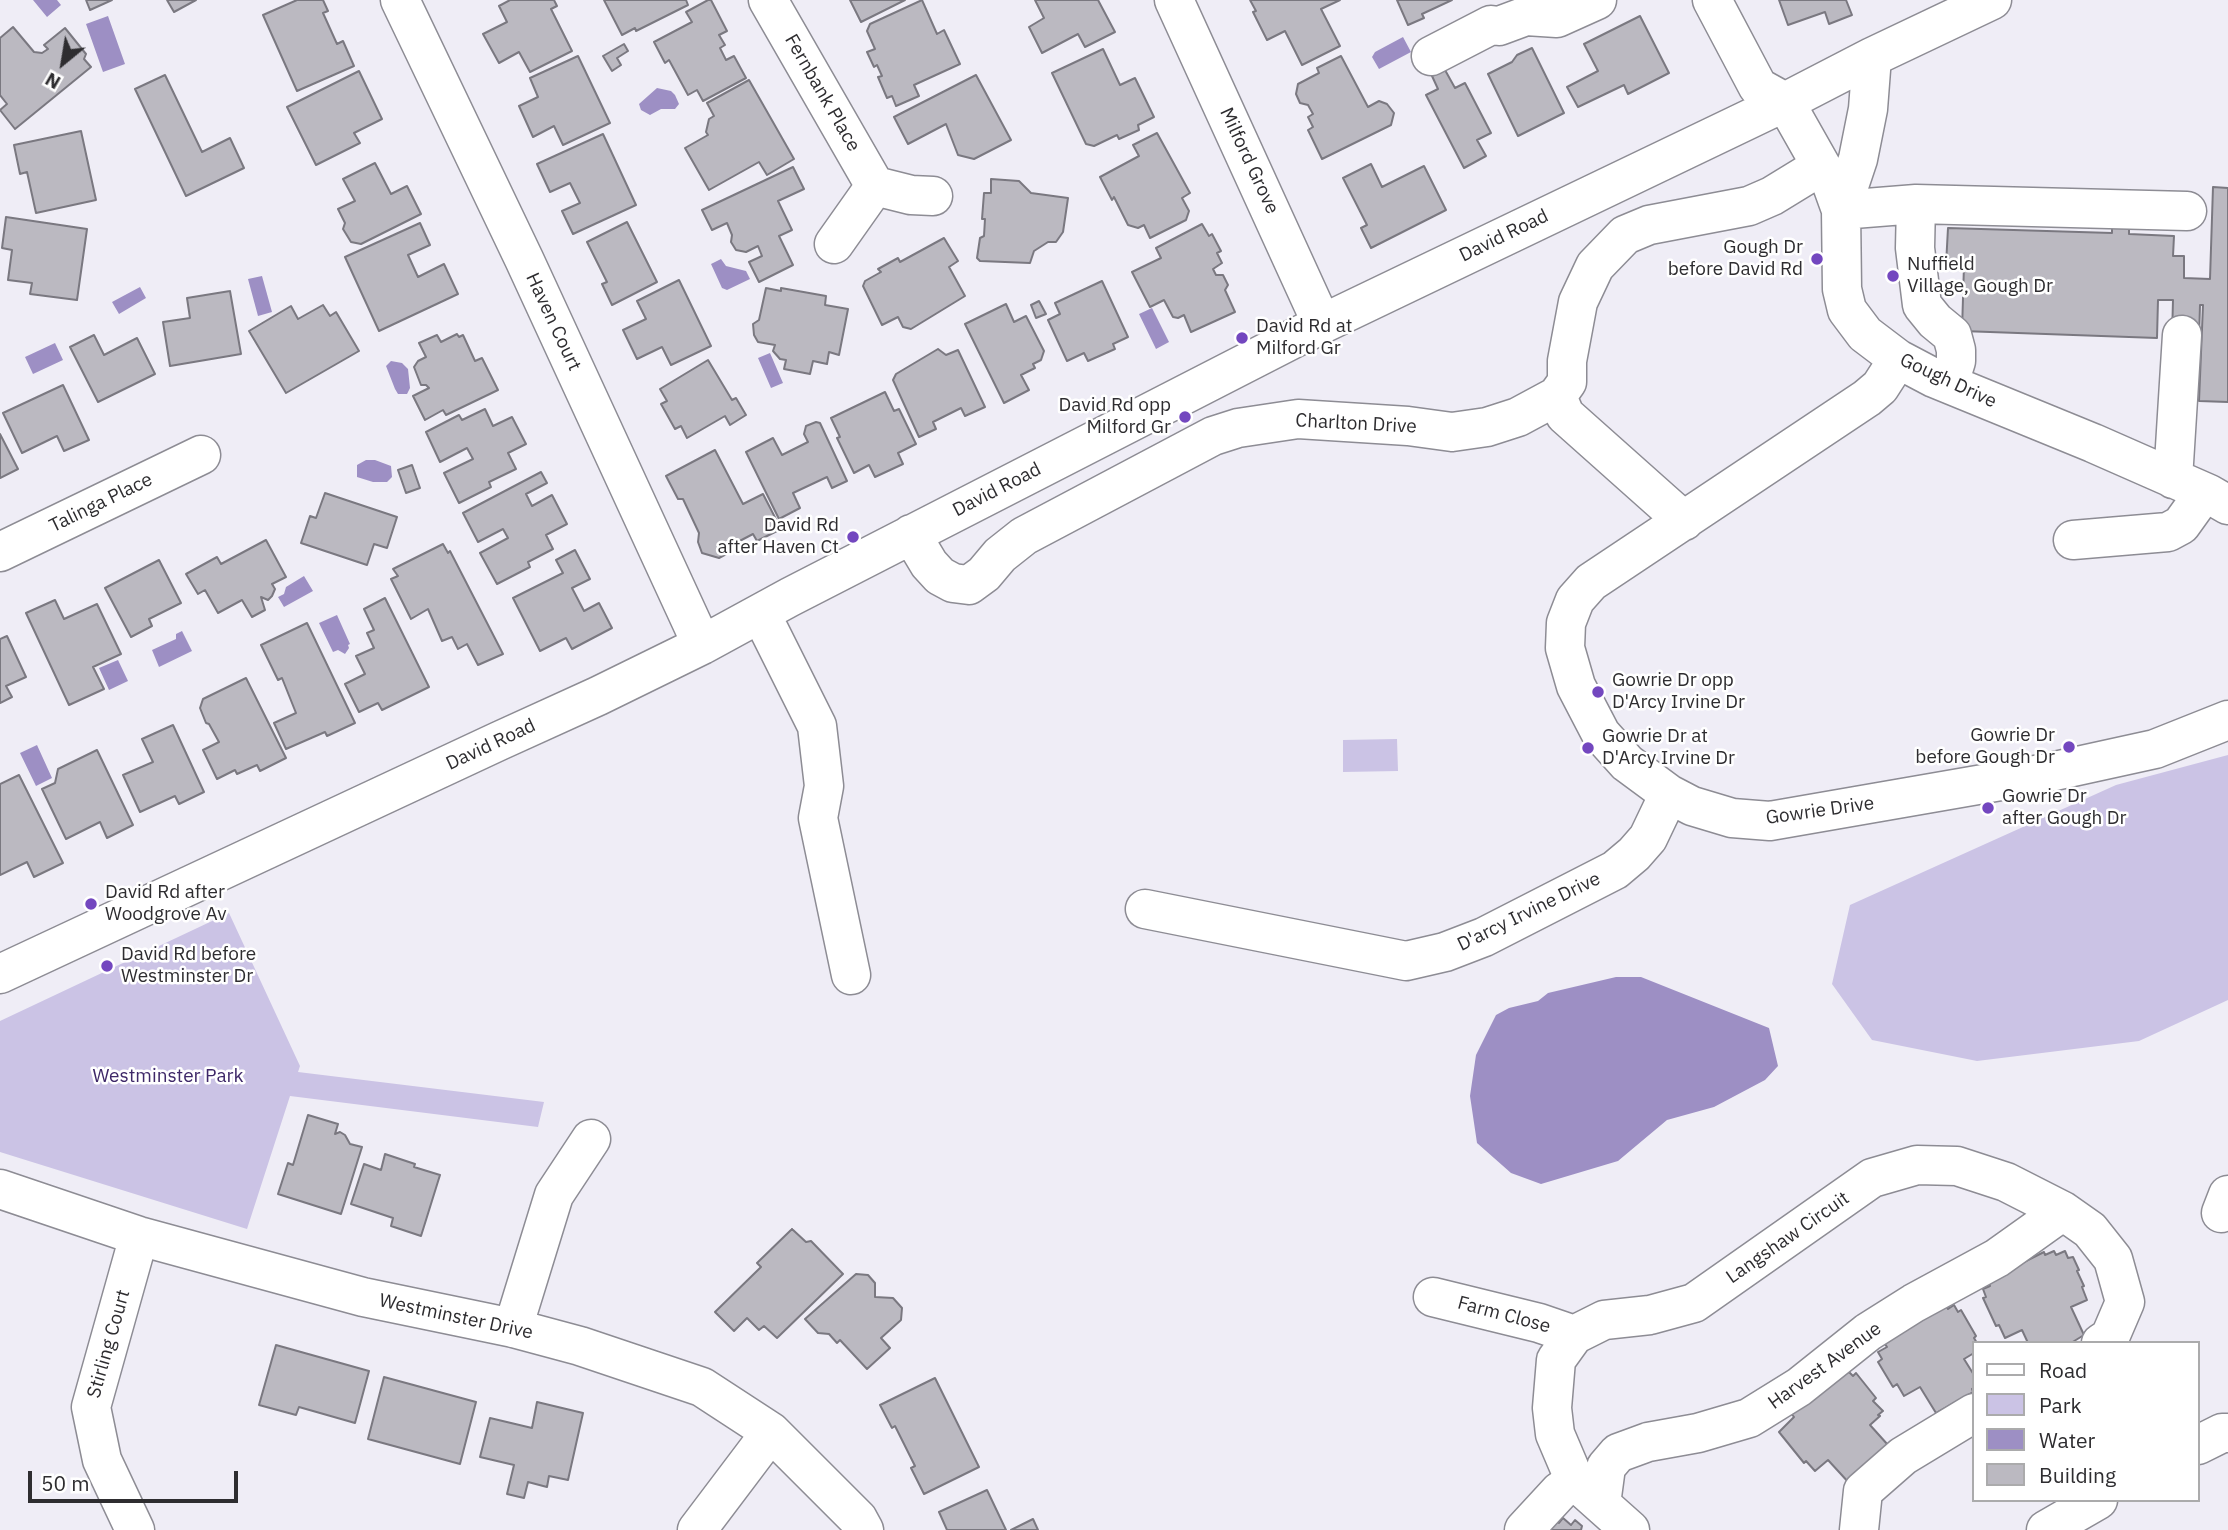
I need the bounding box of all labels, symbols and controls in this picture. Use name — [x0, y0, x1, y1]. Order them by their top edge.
north arrow — [28, 28, 98, 98]
street label: Fernbank Place — [779, 30, 865, 156]
text: N — [41, 67, 64, 95]
street label: Milford Grove — [1214, 104, 1284, 218]
street label: David Road — [1456, 205, 1552, 267]
place label: Gough Dr before David Rd — [1668, 237, 1803, 281]
marker: Gough Dr before David Rd — [1809, 251, 1825, 267]
place label: Nuffield Village, Gough Dr — [1907, 254, 2053, 298]
marker: Nuffield Village, Gough Dr — [1885, 268, 1901, 284]
street label: Haven Court — [520, 269, 586, 375]
place label: David Rd at Milford Gr — [1256, 316, 1353, 360]
marker: David Rd at Milford Gr — [1234, 330, 1250, 346]
street label: Gough Drive — [1896, 349, 2000, 413]
place label: David Rd opp Milford Gr — [1059, 395, 1171, 439]
marker: David Rd opp Milford Gr — [1177, 409, 1193, 425]
street label: Charlton Drive — [1295, 409, 1417, 439]
street label: David Road — [949, 458, 1045, 522]
street label: Talinga Place — [46, 468, 156, 538]
place label: David Rd after Haven Ct — [717, 515, 839, 559]
marker: David Rd after Haven Ct — [845, 529, 861, 545]
place label: Gowrie Dr opp D'Arcy Irvine Dr — [1612, 670, 1745, 714]
marker: Gowrie Dr opp D'Arcy Irvine Dr — [1590, 684, 1606, 700]
street label: David Road — [443, 714, 539, 776]
place label: Gowrie Dr before Gough Dr — [1915, 725, 2055, 769]
place label: Gowrie Dr at D'Arcy Irvine Dr — [1602, 726, 1735, 770]
marker: Gowrie Dr before Gough Dr — [2061, 739, 2077, 755]
marker: Gowrie Dr at D'Arcy Irvine Dr — [1580, 740, 1596, 756]
place label: Gowrie Dr after Gough Dr — [2002, 786, 2126, 830]
street label: Gowrie Drive — [1764, 792, 1876, 830]
marker: Gowrie Dr after Gough Dr — [1980, 800, 1996, 816]
street label: D'arcy Irvine Drive — [1454, 867, 1604, 957]
place label: David Rd after Woodgrove Av — [105, 882, 227, 926]
marker: David Rd after Woodgrove Av — [83, 896, 99, 912]
place label: David Rd before Westminster Dr — [121, 944, 256, 988]
marker: David Rd before Westminster Dr — [99, 958, 115, 974]
park label: Westminster Park — [92, 1066, 244, 1088]
street label: Langshaw Circuit — [1722, 1187, 1854, 1289]
street label: Stirling Court — [83, 1287, 135, 1401]
street label: Westminster Drive — [377, 1290, 535, 1344]
street label: Farm Close — [1455, 1292, 1553, 1338]
street label: Harvest Avenue — [1764, 1317, 1886, 1415]
legend — [1972, 1341, 2200, 1502]
text: Road — [2039, 1356, 2087, 1384]
text: Park — [2039, 1391, 2082, 1419]
text: Water — [2039, 1426, 2095, 1454]
scale bar — [32, 1456, 242, 1500]
text: Building — [2039, 1461, 2116, 1489]
text: 50 m — [41, 1469, 90, 1497]

